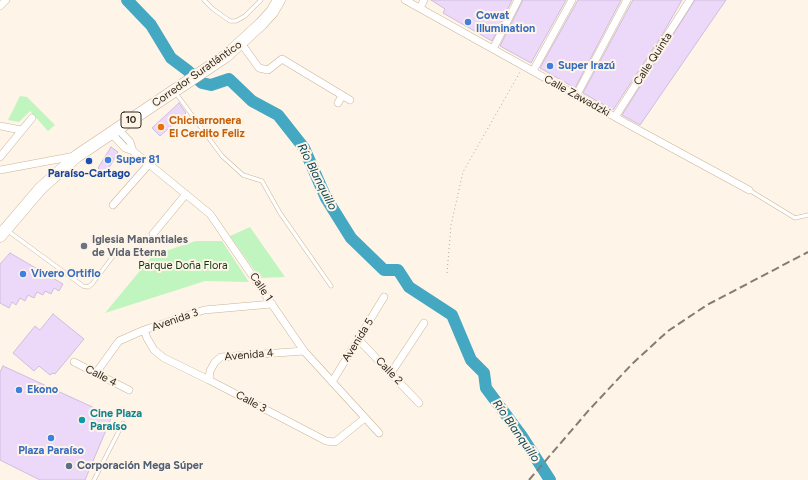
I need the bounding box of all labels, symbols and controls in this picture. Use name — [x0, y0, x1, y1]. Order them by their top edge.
place label: Cowat Illumination — [476, 9, 535, 35]
marker: Cowat Illumination — [463, 17, 473, 27]
street label: Calle Quinta — [631, 30, 675, 88]
street label: Corredor Suratlántico — [150, 38, 244, 110]
place label: Super Irazú — [558, 59, 615, 73]
marker: Super Irazú — [545, 61, 555, 71]
street label: Calle Zawadzki — [542, 72, 612, 120]
road number: 10 — [121, 112, 141, 128]
place label: Chicharronera El Cerdito Feliz — [169, 114, 245, 140]
marker: Chicharronera El Cerdito Feliz — [156, 122, 166, 132]
water label: Río Blanquillo — [294, 141, 340, 213]
place label: Super 81 — [116, 153, 160, 167]
marker: Super 81 — [103, 155, 113, 165]
marker: Paraíso-Cartago — [84, 156, 94, 166]
place label: Paraíso-Cartago — [48, 167, 130, 181]
place label: Iglesia Manantiales de Vida Eterna — [92, 233, 188, 259]
marker: Iglesia Manantiales de Vida Eterna — [79, 241, 89, 251]
park label: Parque Doña Flora — [138, 259, 228, 273]
place label: Vivero Ortiflo — [31, 267, 101, 281]
marker: Vivero Ortiflo — [18, 269, 28, 279]
street label: Calle 1 — [247, 270, 275, 304]
street label: Avenida 3 — [150, 306, 200, 334]
street label: Avenida 5 — [339, 316, 377, 364]
street label: Avenida 4 — [224, 346, 274, 364]
street label: Calle 2 — [373, 354, 405, 388]
street label: Calle 4 — [83, 362, 119, 390]
place label: Ekono — [27, 383, 58, 397]
marker: Ekono — [14, 385, 24, 395]
street label: Calle 3 — [233, 388, 269, 416]
water label: Río Blanquillo — [489, 397, 543, 465]
place label: Cine Plaza Paraíso — [90, 407, 142, 433]
marker: Cine Plaza Paraíso — [77, 415, 87, 425]
marker: Plaza Paraíso — [46, 433, 56, 443]
place label: Plaza Paraíso — [18, 444, 84, 458]
place label: Corporación Mega Súper — [77, 459, 203, 473]
marker: Corporación Mega Súper — [64, 461, 74, 471]

